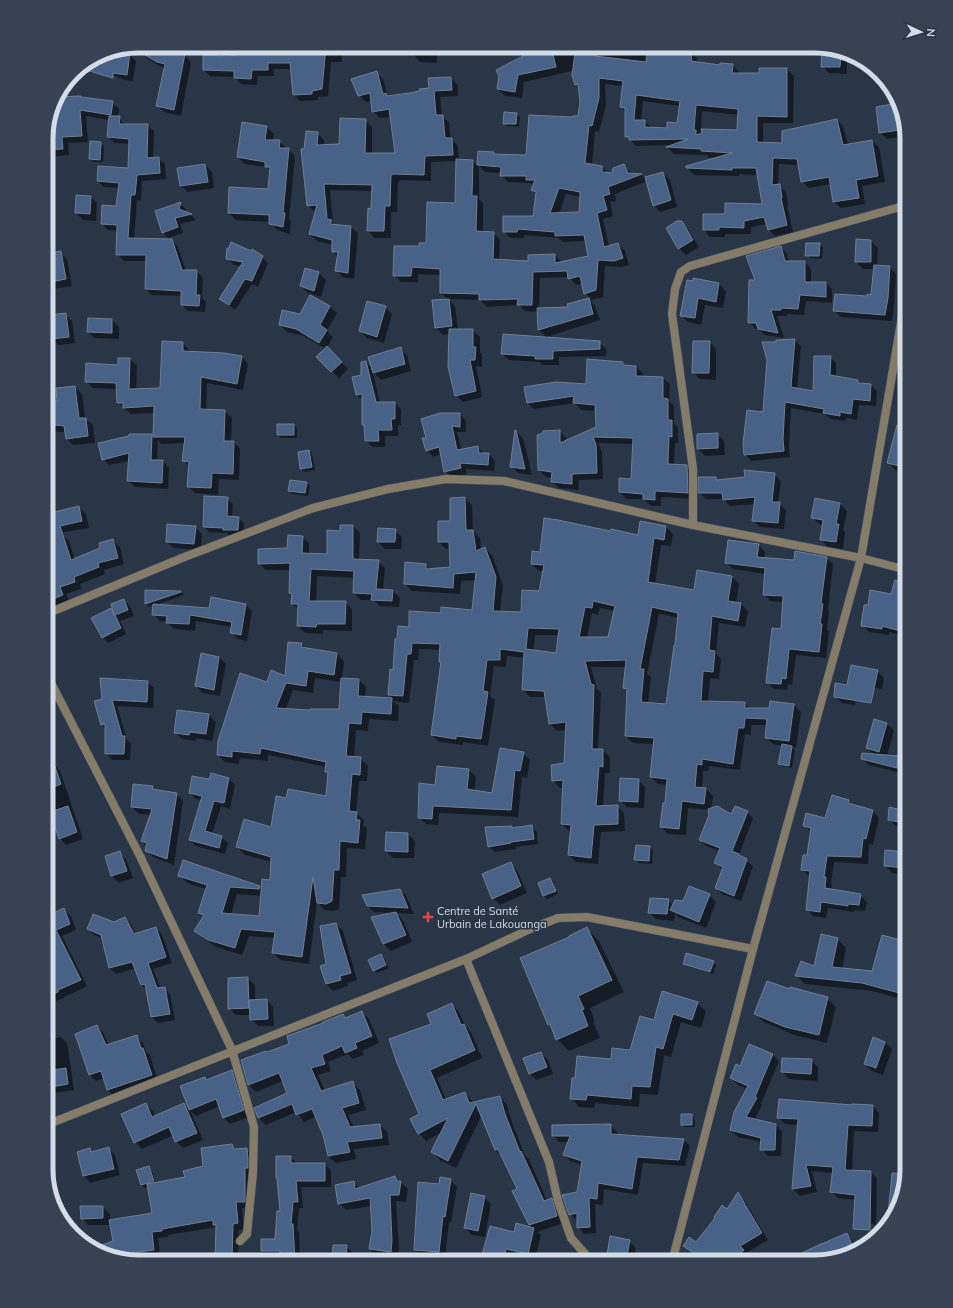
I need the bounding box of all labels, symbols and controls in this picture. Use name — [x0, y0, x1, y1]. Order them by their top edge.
north arrow — [901, 12, 941, 52]
text: N — [924, 28, 938, 37]
place label: Centre de Santé Urbain de Lakouanga — [437, 904, 547, 931]
marker: Centre de Santé Urbain de Lakouanga — [422, 911, 434, 923]

